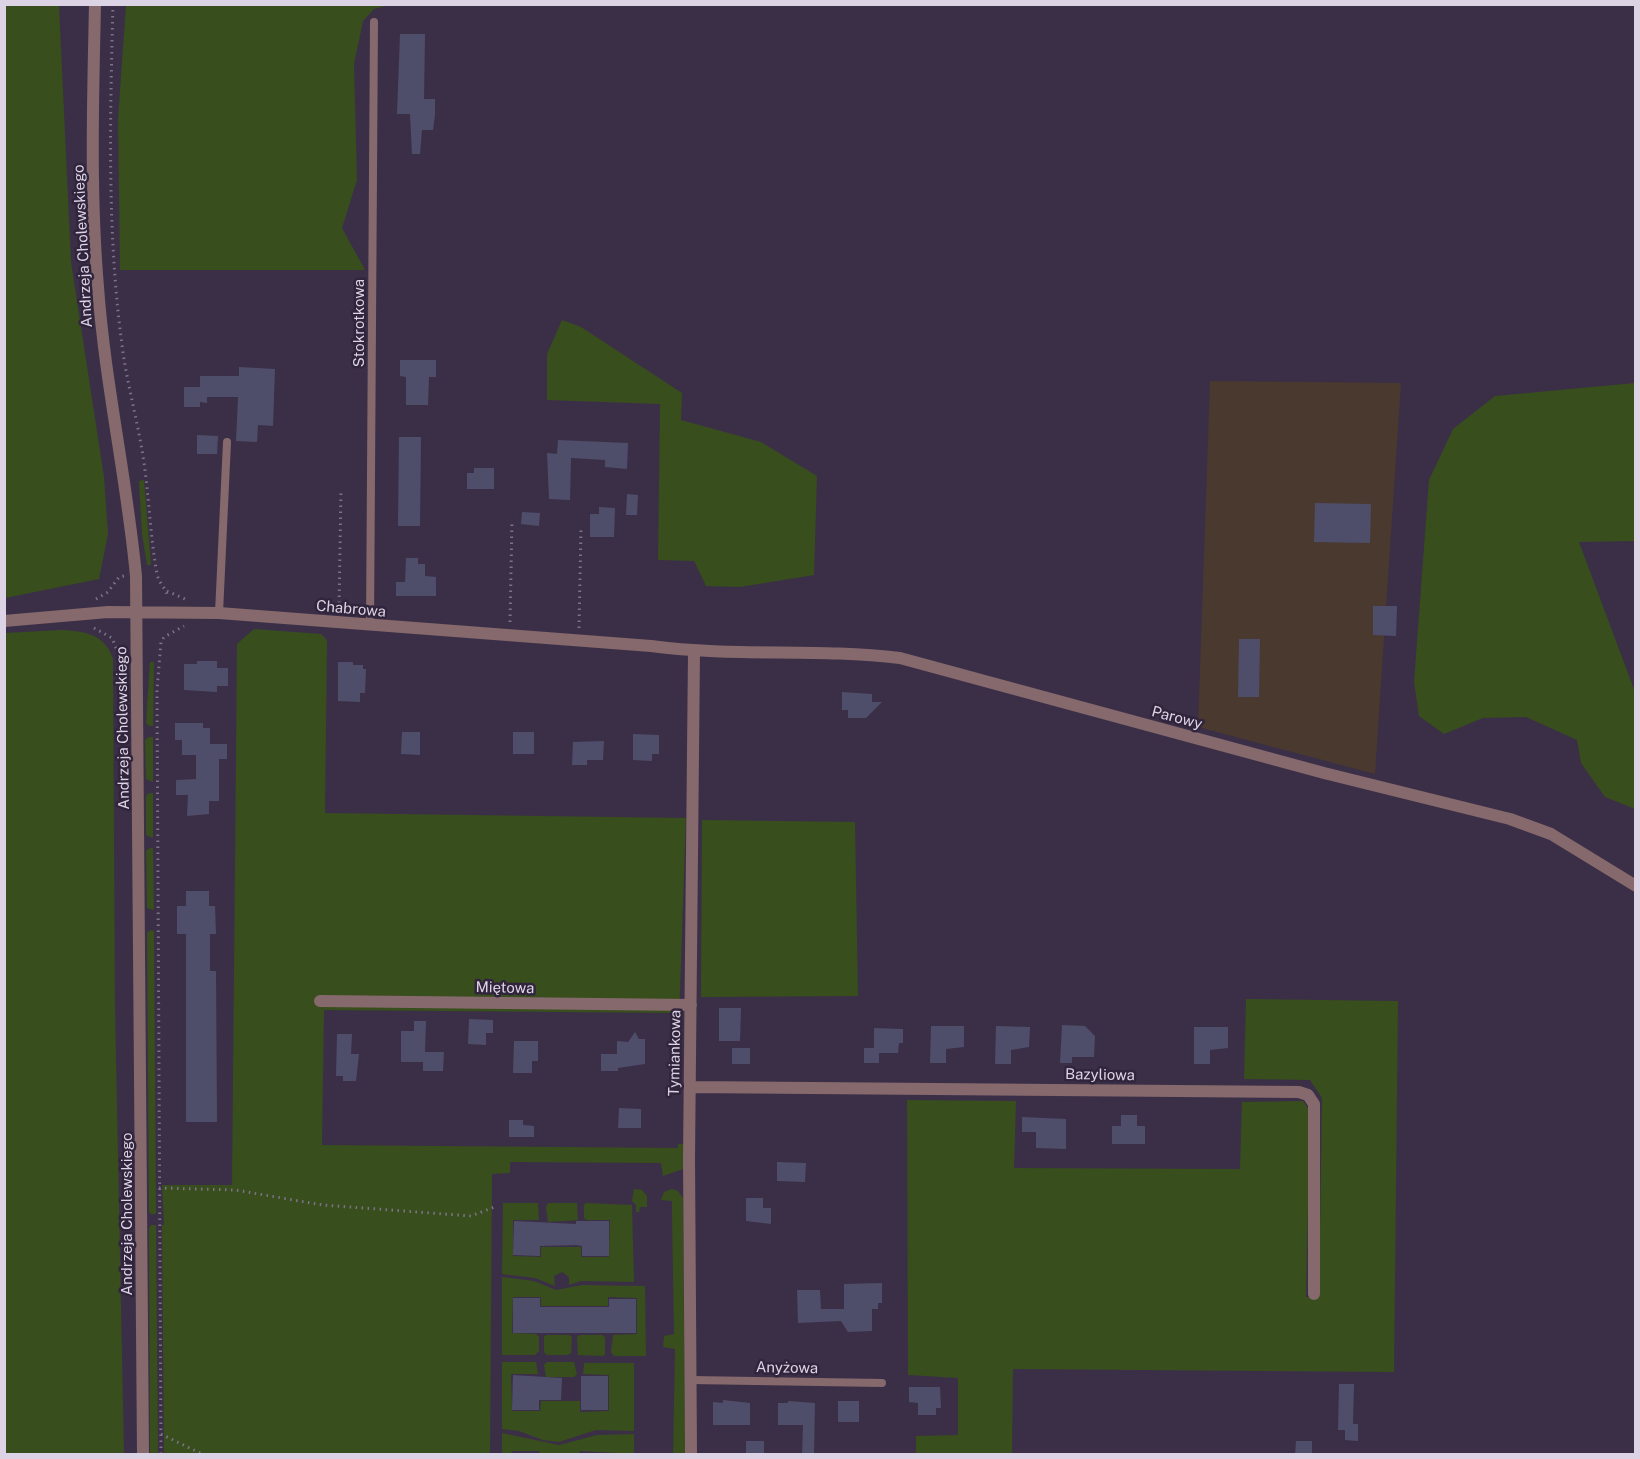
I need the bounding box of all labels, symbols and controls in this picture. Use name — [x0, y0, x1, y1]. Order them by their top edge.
street label: Andrzeja Cholewskiego — [70, 164, 96, 328]
street label: Stokrotkowa — [350, 279, 368, 367]
street label: Chabrowa — [315, 597, 387, 621]
street label: Andrzeja Cholewskiego — [113, 646, 133, 810]
street label: Parowy — [1150, 703, 1204, 733]
street label: Miętowa — [475, 978, 535, 998]
street label: Tymiankowa — [665, 1010, 685, 1096]
street label: Bazyliowa — [1065, 1065, 1135, 1085]
street label: Andrzeja Cholewskiego — [118, 1132, 136, 1296]
street label: Anyżowa — [756, 1358, 818, 1378]

